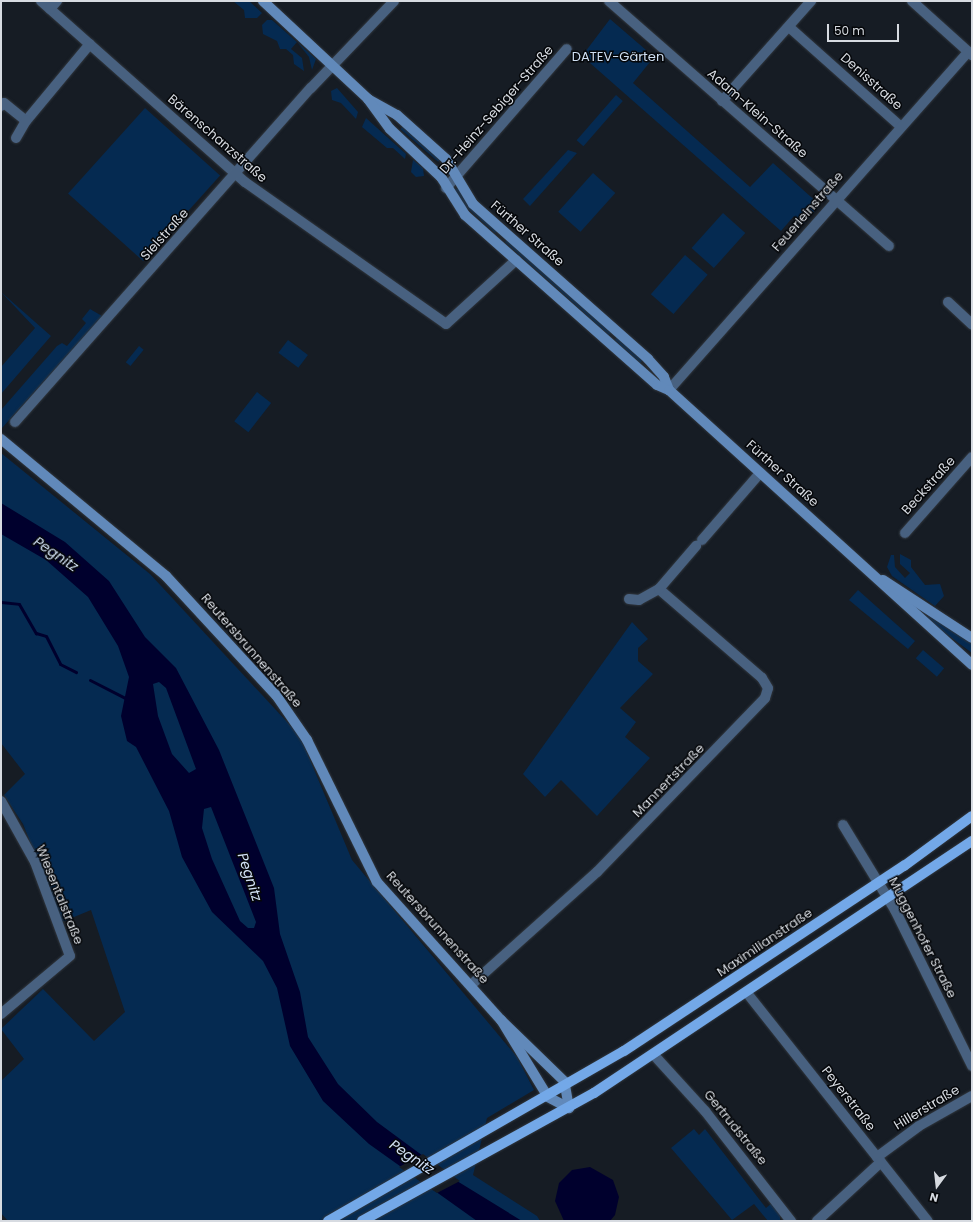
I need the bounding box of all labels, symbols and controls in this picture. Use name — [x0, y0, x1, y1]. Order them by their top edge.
scale bar — [829, 16, 901, 42]
text: 50 m — [834, 22, 865, 39]
street label: Dr.-Heinz-Sebiger-Straße — [437, 43, 557, 177]
park label: DATEV-Gärten — [572, 49, 664, 65]
street label: Denisstraße — [837, 50, 905, 114]
street label: Adam-Klein-Straße — [704, 66, 810, 162]
street label: Bärenschanzstraße — [164, 92, 270, 186]
street label: Feuerleinstraße — [769, 169, 847, 255]
street label: Fürther Straße — [487, 198, 567, 270]
street label: Sielstraße — [138, 206, 192, 264]
street label: Fürther Straße — [743, 437, 821, 511]
street label: Beckstraße — [899, 454, 959, 518]
water label: Pegnitz — [31, 533, 81, 575]
street label: Reutersbrunnenstraße — [197, 591, 305, 711]
street label: Mannertstraße — [630, 741, 708, 821]
street label: Wiesentalstraße — [32, 843, 86, 947]
water label: Pegnitz — [234, 851, 266, 903]
street label: Reutersbrunnenstraße — [382, 869, 492, 987]
street label: Muggenhofer Straße — [885, 875, 959, 1001]
street label: Maximilianstraße — [714, 905, 816, 981]
street label: Peyerstraße — [818, 1064, 878, 1134]
street label: Hillerstraße — [891, 1082, 963, 1134]
street label: Gertrudstraße — [700, 1087, 770, 1169]
water label: Pegnitz — [387, 1136, 437, 1178]
north arrow — [917, 1166, 957, 1206]
text: N — [928, 1189, 940, 1206]

